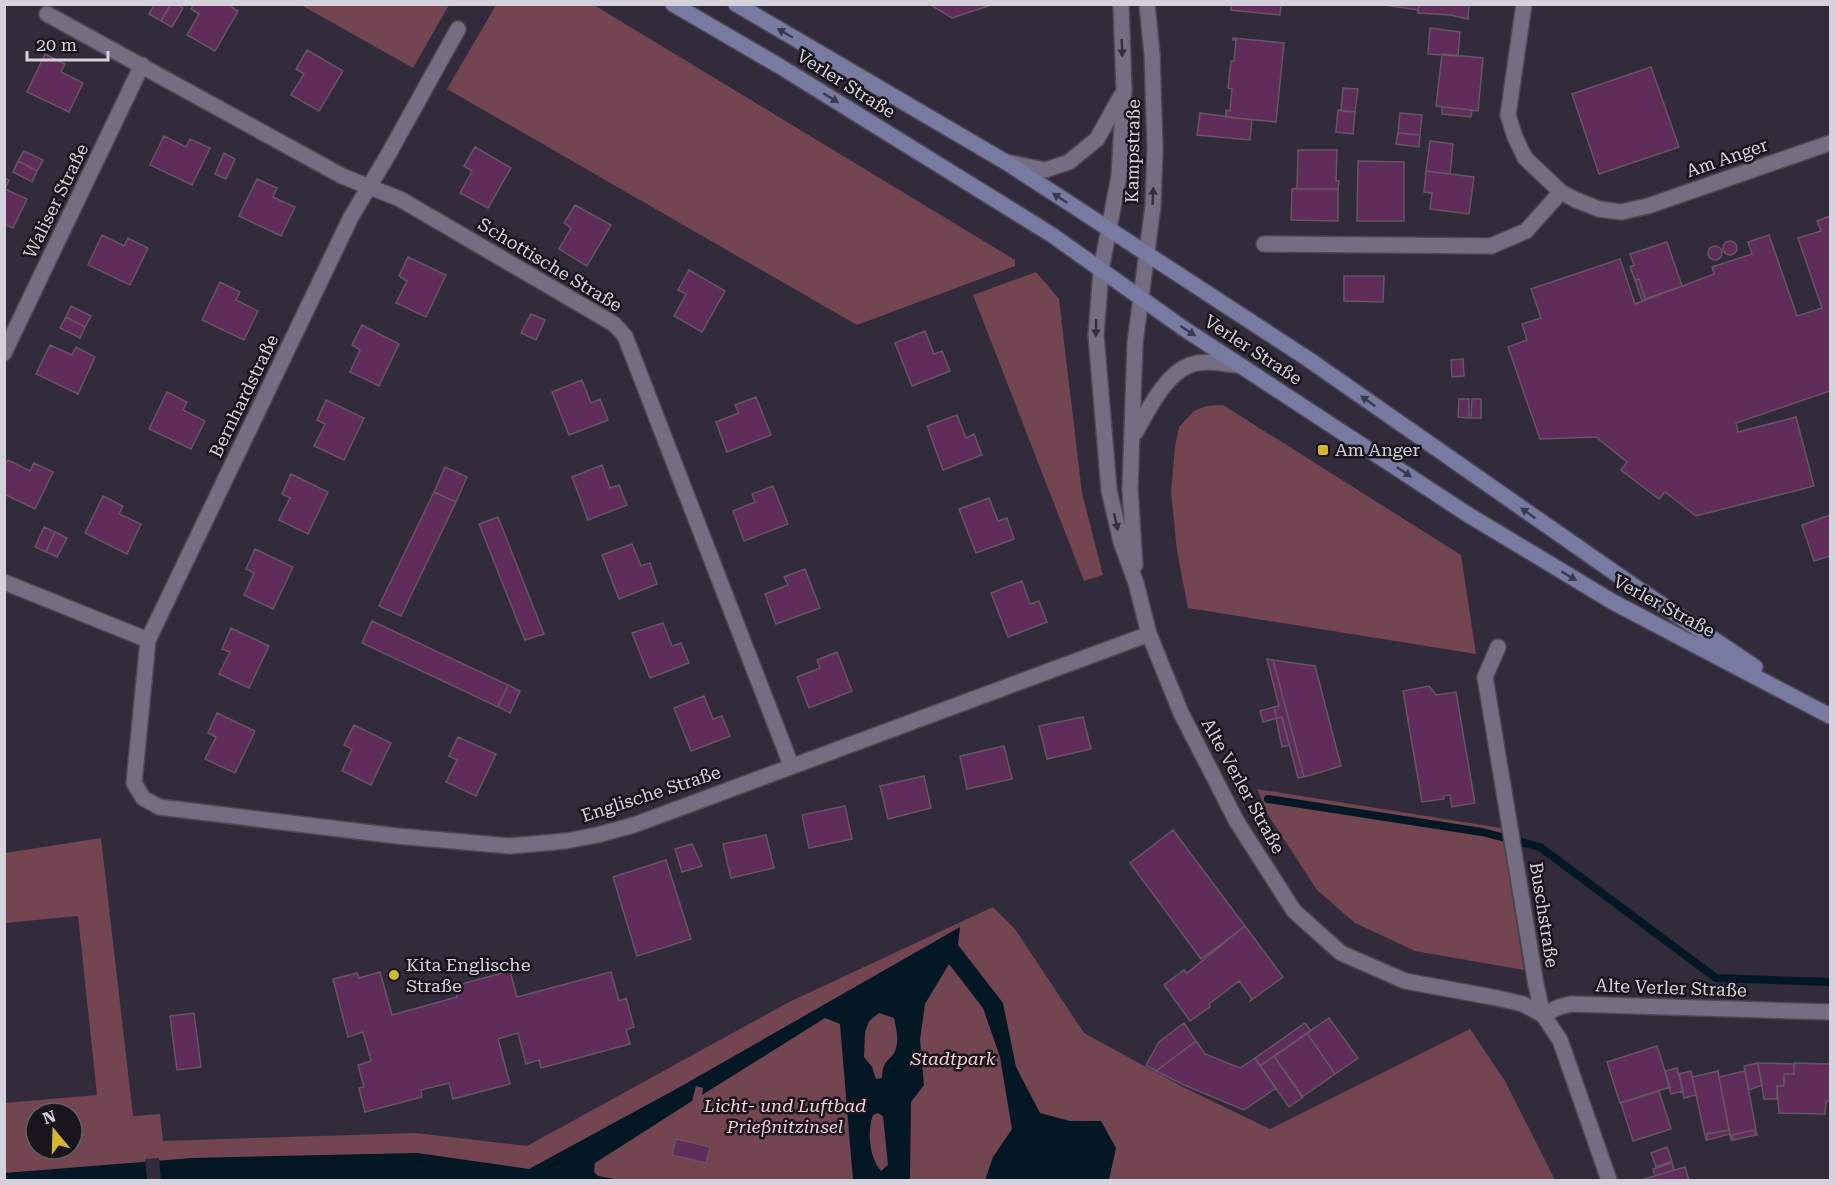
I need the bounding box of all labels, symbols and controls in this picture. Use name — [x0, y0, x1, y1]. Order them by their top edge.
scale bar — [27, 24, 108, 62]
one-way arrow — [776, 28, 793, 38]
text: 20 m — [36, 34, 77, 55]
one-way arrow — [1118, 38, 1127, 57]
street label: Verler Straße — [793, 45, 899, 122]
one-way arrow — [823, 92, 839, 103]
street label: Kampstraße — [1121, 99, 1144, 203]
street label: Am Anger — [1683, 134, 1770, 181]
street label: Waliser Straße — [19, 140, 92, 262]
one-way arrow — [1148, 186, 1157, 205]
one-way arrow — [1052, 192, 1069, 203]
street label: Schottische Straße — [474, 213, 626, 316]
street label: Verler Straße — [1201, 310, 1306, 389]
one-way arrow — [1091, 319, 1101, 338]
one-way arrow — [1180, 325, 1196, 336]
street label: Bernhardstraße — [205, 331, 282, 461]
one-way arrow — [1360, 396, 1376, 407]
place label: Am Anger — [1335, 439, 1420, 460]
marker: Am Anger — [1316, 443, 1330, 457]
one-way arrow — [1396, 467, 1412, 478]
one-way arrow — [1520, 508, 1536, 519]
one-way arrow — [1112, 513, 1121, 532]
street label: Verler Straße — [1610, 570, 1719, 641]
one-way arrow — [1561, 571, 1578, 581]
street label: Alte Verler Straße — [1198, 714, 1289, 857]
street label: Englische Straße — [579, 761, 723, 826]
street label: Buschstraße — [1526, 861, 1563, 969]
place label: Kita Englische Straße — [406, 954, 531, 996]
marker: Kita Englische Straße — [387, 968, 401, 982]
street label: Alte Verler Straße — [1595, 974, 1747, 1001]
park label: Stadtpark — [910, 1048, 996, 1069]
park label: Licht- und Luftbad Prießnitzinsel — [703, 1095, 866, 1137]
north arrow — [24, 1101, 84, 1161]
text: N — [40, 1106, 58, 1128]

